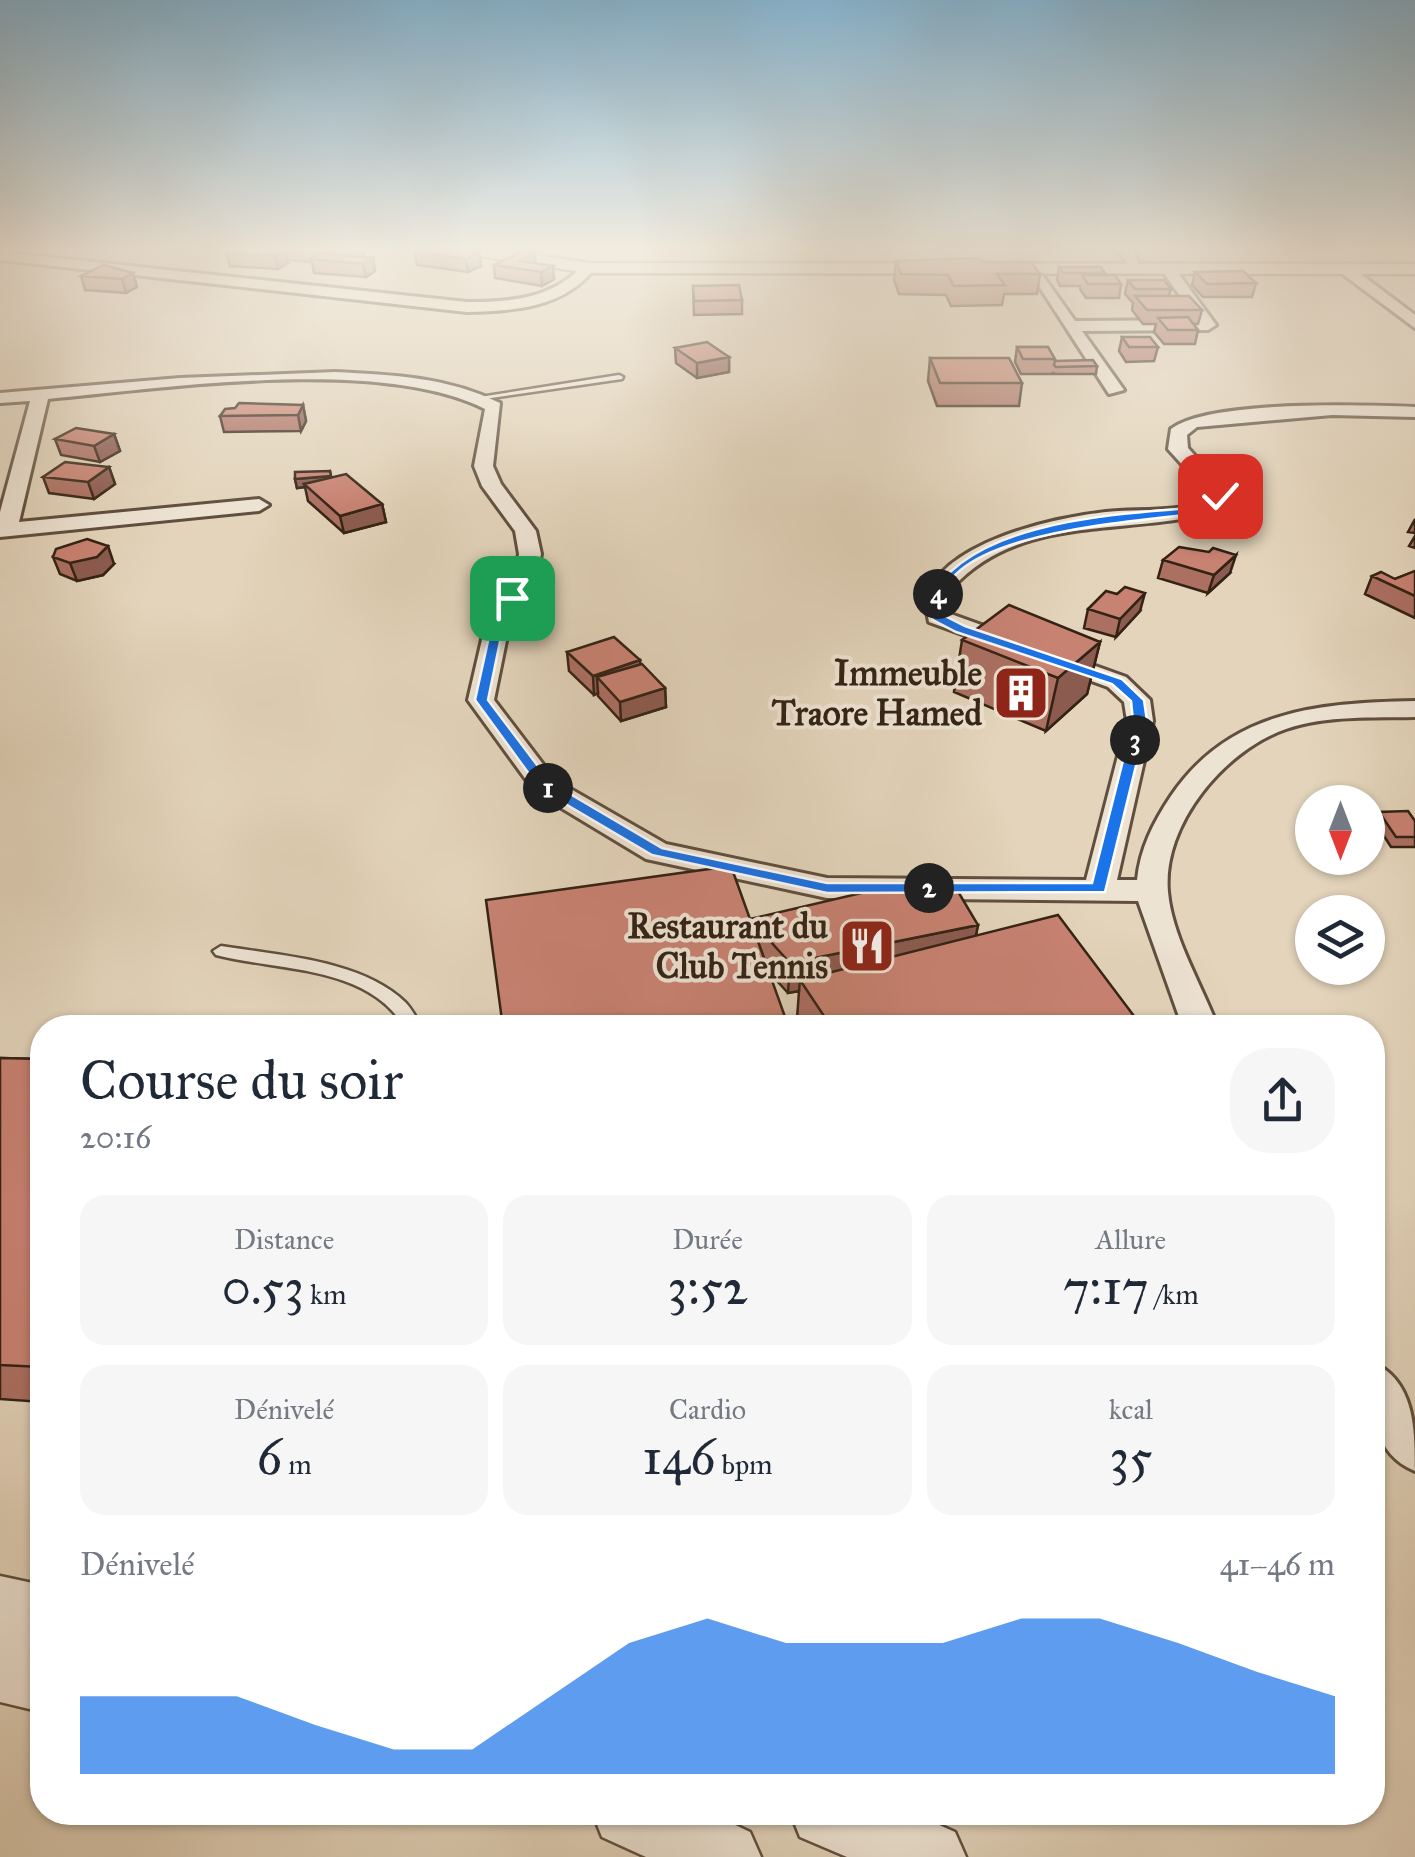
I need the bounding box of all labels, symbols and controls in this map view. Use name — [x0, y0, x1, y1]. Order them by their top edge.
pin — [1178, 454, 1263, 539]
icon: check — [1193, 469, 1248, 524]
pin — [470, 556, 555, 641]
pin: 4 — [913, 569, 963, 619]
icon: arrive — [485, 571, 540, 626]
text: 4 — [930, 576, 946, 611]
place label: Immeuble Traore Hamed — [772, 652, 982, 735]
building icon: Immeuble Traore Hamed — [991, 663, 1051, 723]
pin: 3 — [1110, 715, 1160, 765]
text: 3 — [1129, 722, 1141, 757]
pin: 1 — [523, 763, 573, 813]
text: 1 — [542, 770, 554, 805]
north arrow — [1295, 785, 1385, 875]
map controls — [1295, 785, 1385, 985]
pin: 2 — [904, 863, 954, 913]
text: 2 — [922, 870, 936, 905]
button: layers — [1295, 895, 1385, 985]
place label: Restaurant du Club Tennis — [628, 905, 828, 988]
restaurant icon: Restaurant du Club Tennis — [837, 916, 897, 976]
text: Course du soir — [80, 1047, 403, 1114]
button: share — [1230, 1048, 1335, 1153]
text: 20:16 — [80, 1118, 151, 1157]
text: Distance — [234, 1222, 334, 1257]
text: Durée — [672, 1222, 743, 1257]
text: Allure — [1095, 1222, 1166, 1257]
text: 0.53 — [222, 1257, 304, 1318]
text: 3:52 — [667, 1257, 748, 1318]
text: 7:17 — [1063, 1257, 1149, 1318]
text: km — [304, 1277, 346, 1312]
text: /km — [1149, 1277, 1199, 1312]
text: Dénivelé — [234, 1392, 334, 1427]
text: Cardio — [669, 1392, 746, 1427]
text: kcal — [1109, 1392, 1153, 1427]
text: 6 — [257, 1427, 282, 1488]
text: 146 — [642, 1427, 716, 1488]
text: 35 — [1109, 1427, 1152, 1488]
text: m — [282, 1447, 312, 1482]
text: bpm — [716, 1447, 773, 1482]
text: Dénivelé — [80, 1545, 195, 1584]
text: 41–46 m — [1220, 1545, 1335, 1584]

